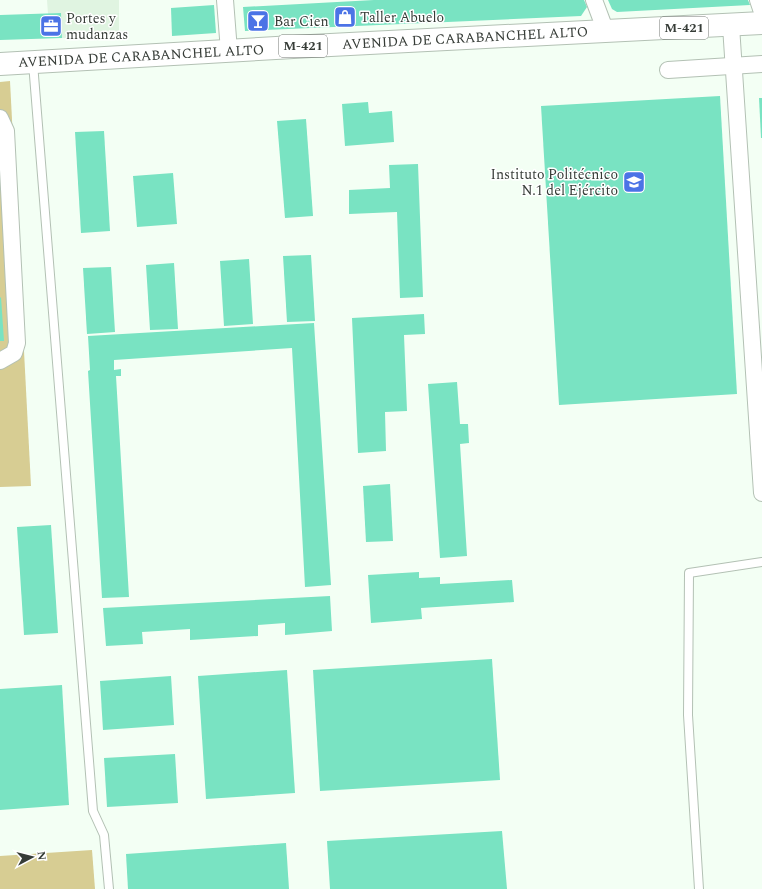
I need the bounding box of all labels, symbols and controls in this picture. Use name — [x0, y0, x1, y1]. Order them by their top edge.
shop icon: Taller Abuelo — [332, 4, 358, 30]
place label: Taller Abuelo — [360, 7, 444, 28]
place label: Portes y mudanzas — [66, 8, 128, 45]
bar icon: Bar Cien — [245, 8, 271, 34]
place label: Bar Cien — [274, 11, 329, 32]
office icon: Portes y mudanzas — [38, 13, 64, 39]
road number: M-421 — [660, 17, 708, 39]
street label: AVENIDA DE CARABANCHEL ALTO — [341, 21, 589, 55]
road number: M-421 — [279, 35, 327, 57]
street label: AVENIDA DE CARABANCHEL ALTO — [17, 39, 265, 73]
place label: Instituto Politécnico N.1 del Ejército — [490, 164, 618, 201]
school or university icon: Instituto Politécnico N.1 del Ejército — [621, 169, 647, 195]
north arrow — [12, 837, 52, 877]
text: N — [32, 850, 50, 861]

